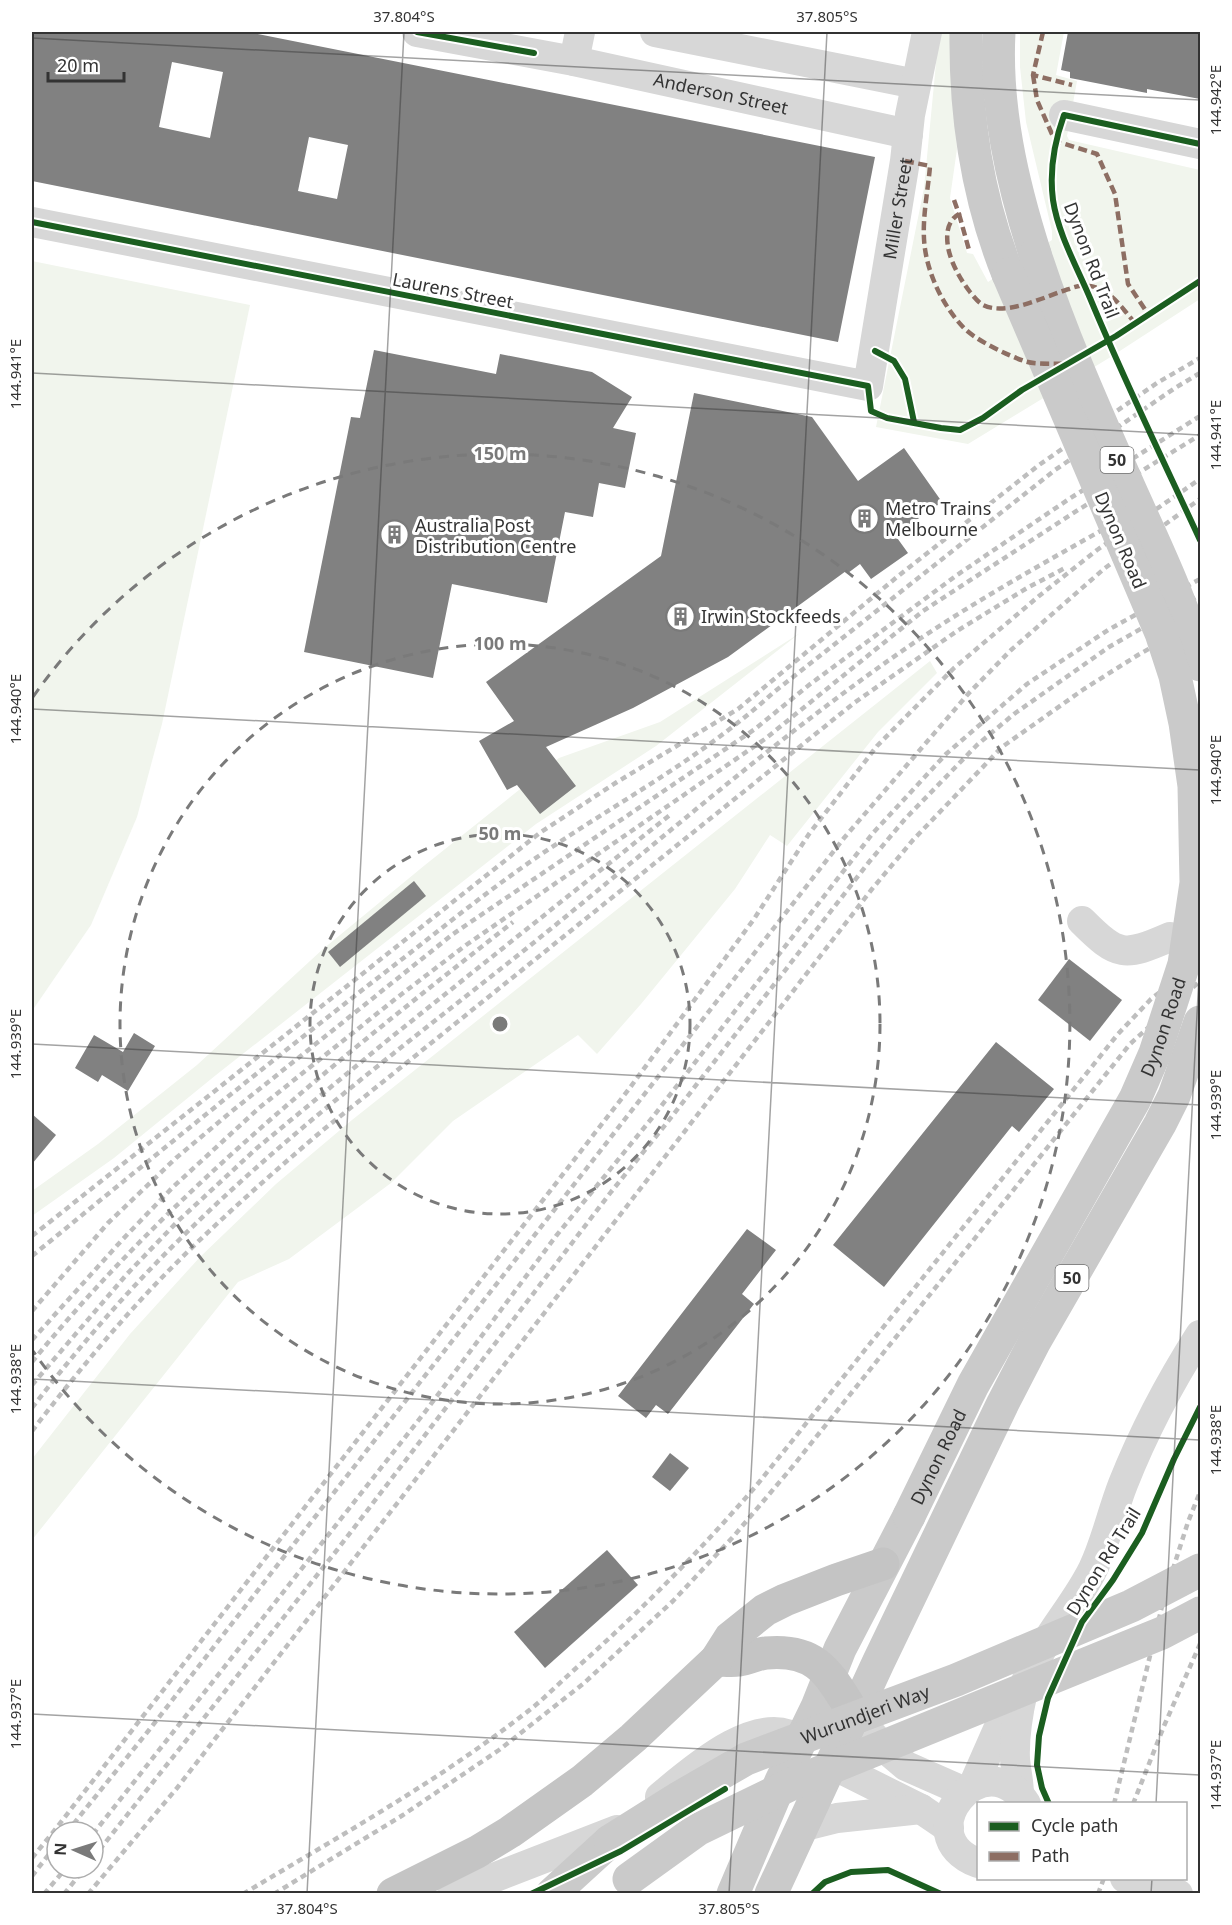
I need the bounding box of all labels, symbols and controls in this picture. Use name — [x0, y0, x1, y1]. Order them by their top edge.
text: 37.804°S — [373, 6, 435, 26]
text: 37.805°S — [796, 6, 858, 26]
scale bar — [48, 45, 124, 83]
text: 20 m — [57, 53, 99, 77]
text: 144.942°E — [1205, 65, 1225, 135]
street label: Anderson Street — [651, 67, 791, 120]
street label: Miller Street — [877, 156, 917, 261]
street label: Dynon Rd Trail — [1059, 198, 1125, 322]
street label: Laurens Street — [391, 267, 516, 314]
text: 144.941°E — [5, 339, 25, 409]
text: 144.941°E — [1205, 400, 1225, 470]
text: 150 m — [473, 441, 527, 465]
road number: 50 — [1100, 447, 1134, 473]
street label: Dynon Road — [1090, 488, 1152, 592]
place label: Metro Trains Melbourne — [885, 496, 991, 541]
building icon: Metro Trains Melbourne — [848, 502, 880, 534]
place label: Australia Post Distribution Centre — [415, 513, 576, 558]
building icon: Australia Post Distribution Centre — [378, 519, 410, 551]
building icon: Irwin Stockfeeds — [664, 600, 696, 632]
place label: Irwin Stockfeeds — [701, 604, 841, 628]
text: 100 m — [473, 631, 527, 655]
text: 144.940°E — [5, 674, 25, 744]
text: 144.940°E — [1205, 735, 1225, 805]
text: 50 m — [479, 821, 521, 845]
street label: Dynon Road — [1134, 974, 1191, 1080]
text: 144.939°E — [5, 1009, 25, 1079]
centre of rings — [490, 1014, 510, 1034]
text: 144.939°E — [1205, 1070, 1225, 1140]
road number: 50 — [1056, 1265, 1088, 1291]
text: 144.938°E — [5, 1344, 25, 1414]
street label: Dynon Road — [904, 1405, 971, 1508]
text: 144.938°E — [1205, 1405, 1225, 1475]
street label: Dynon Rd Trail — [1060, 1503, 1146, 1619]
text: 144.937°E — [5, 1679, 25, 1749]
street label: Wurundjeri Way — [797, 1679, 934, 1749]
text: 144.937°E — [1205, 1740, 1225, 1810]
legend — [977, 1802, 1187, 1880]
text: Cycle path — [1031, 1813, 1118, 1837]
north arrow — [45, 1820, 105, 1880]
text: N — [49, 1842, 71, 1856]
text: Path — [1031, 1843, 1070, 1867]
text: 37.804°S — [276, 1898, 338, 1918]
text: 37.805°S — [698, 1898, 760, 1918]

